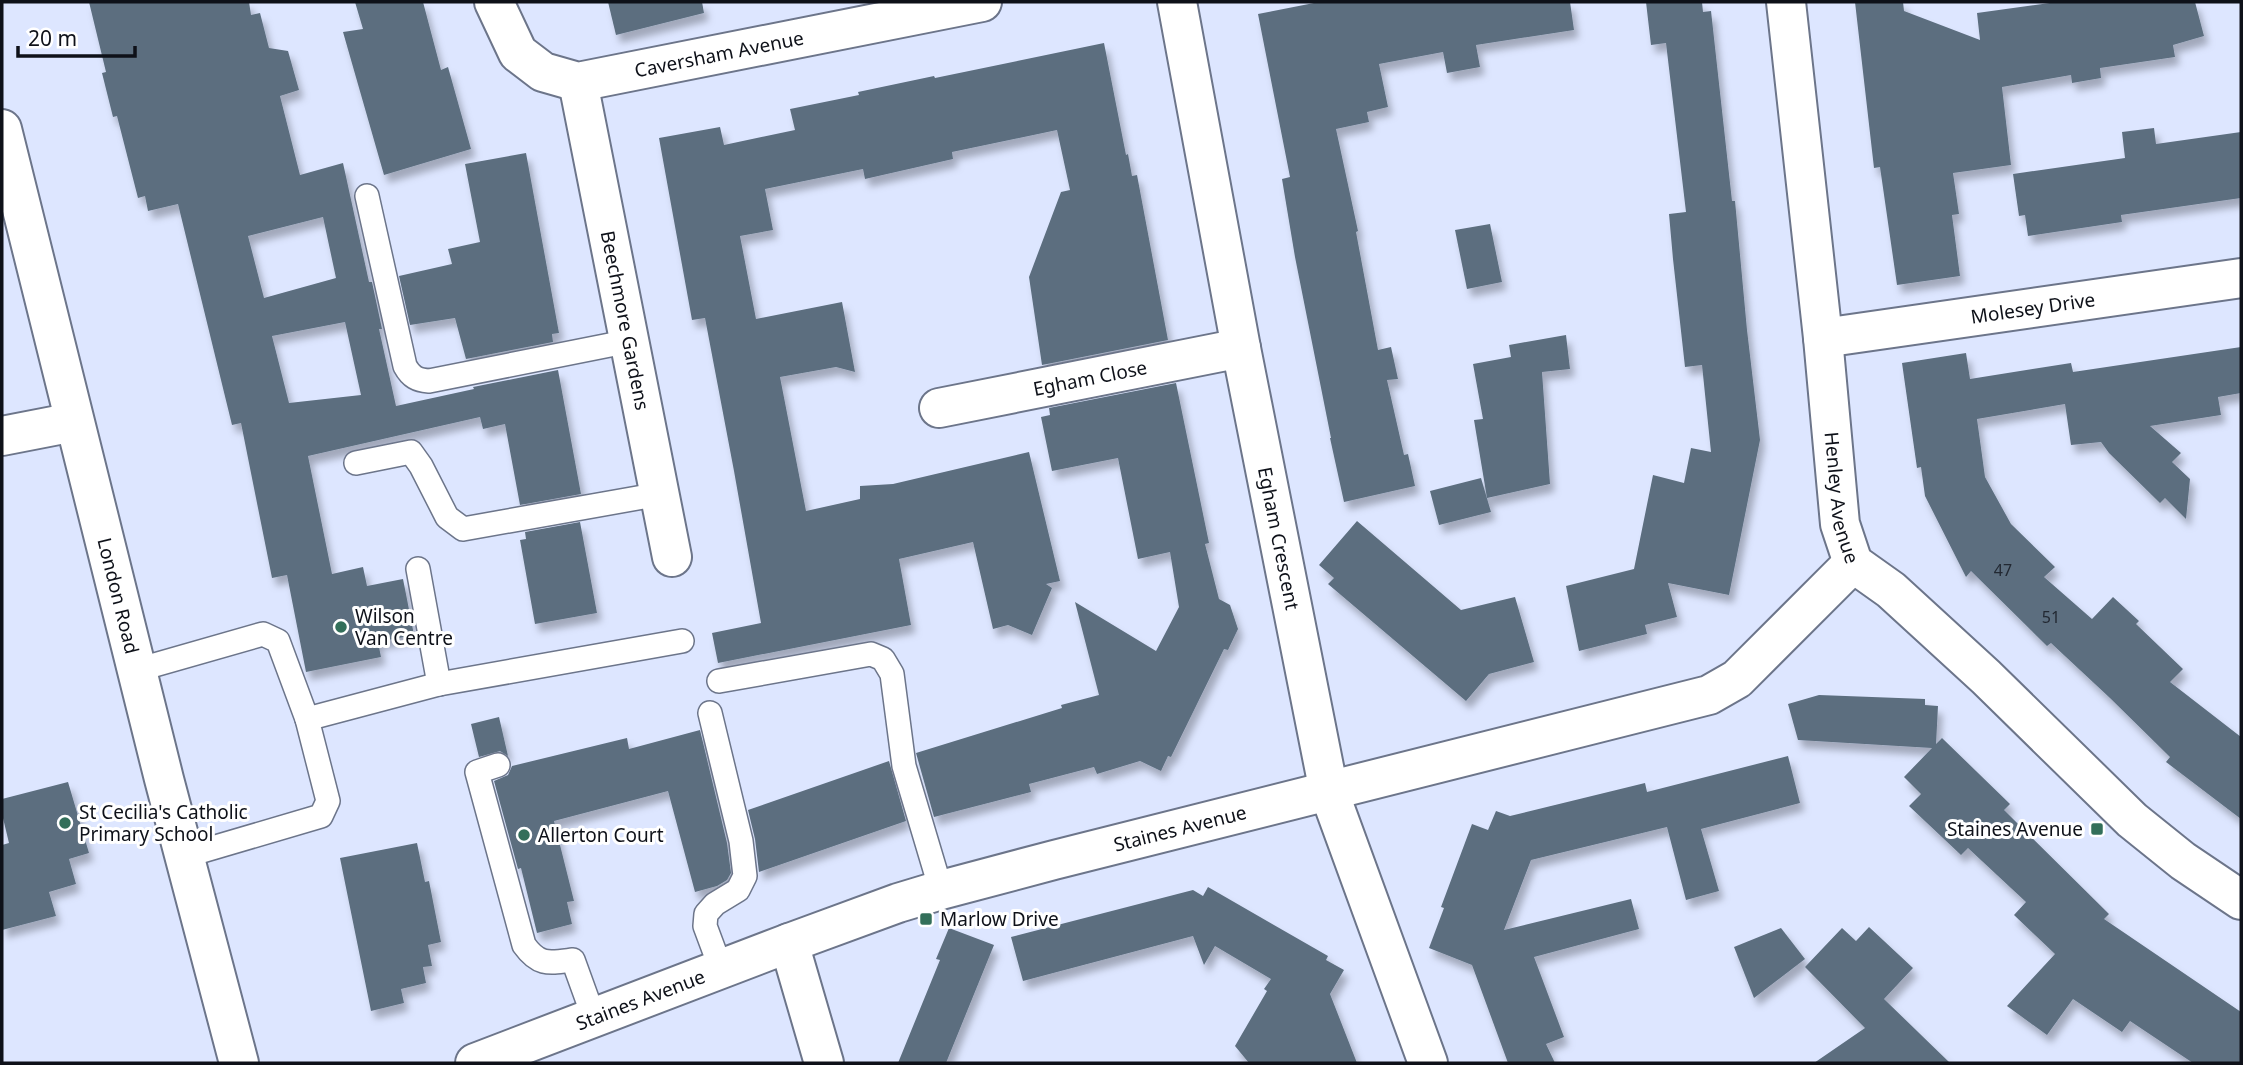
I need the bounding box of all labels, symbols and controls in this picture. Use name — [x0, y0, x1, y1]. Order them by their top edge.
scale bar — [18, 14, 135, 58]
text: 20 m — [28, 24, 77, 52]
street label: Caversham Avenue — [632, 25, 806, 84]
street label: Beechmore Gardens — [595, 228, 656, 412]
street label: Molesey Drive — [1969, 286, 2097, 330]
street label: Egham Close — [1031, 354, 1149, 402]
street label: Henley Avenue — [1819, 431, 1865, 567]
street label: Egham Crescent — [1252, 465, 1306, 612]
street label: London Road — [91, 535, 145, 657]
house number: 47 — [1994, 559, 2012, 581]
place label: Wilson Van Centre — [355, 603, 453, 651]
house number: 51 — [2042, 606, 2060, 628]
marker: Wilson Van Centre — [333, 619, 349, 635]
place label: St Cecilia's Catholic Primary School — [79, 799, 248, 847]
street label: Staines Avenue — [1111, 799, 1249, 858]
marker: St Cecilia's Catholic Primary School — [57, 815, 73, 831]
place label: Staines Avenue — [1947, 816, 2083, 842]
marker: Staines Avenue — [2089, 821, 2105, 837]
place label: Allerton Court — [538, 822, 664, 848]
marker: Allerton Court — [516, 827, 532, 843]
place label: Marlow Drive — [940, 906, 1059, 932]
marker: Marlow Drive — [918, 911, 934, 927]
street label: Staines Avenue — [572, 963, 709, 1036]

